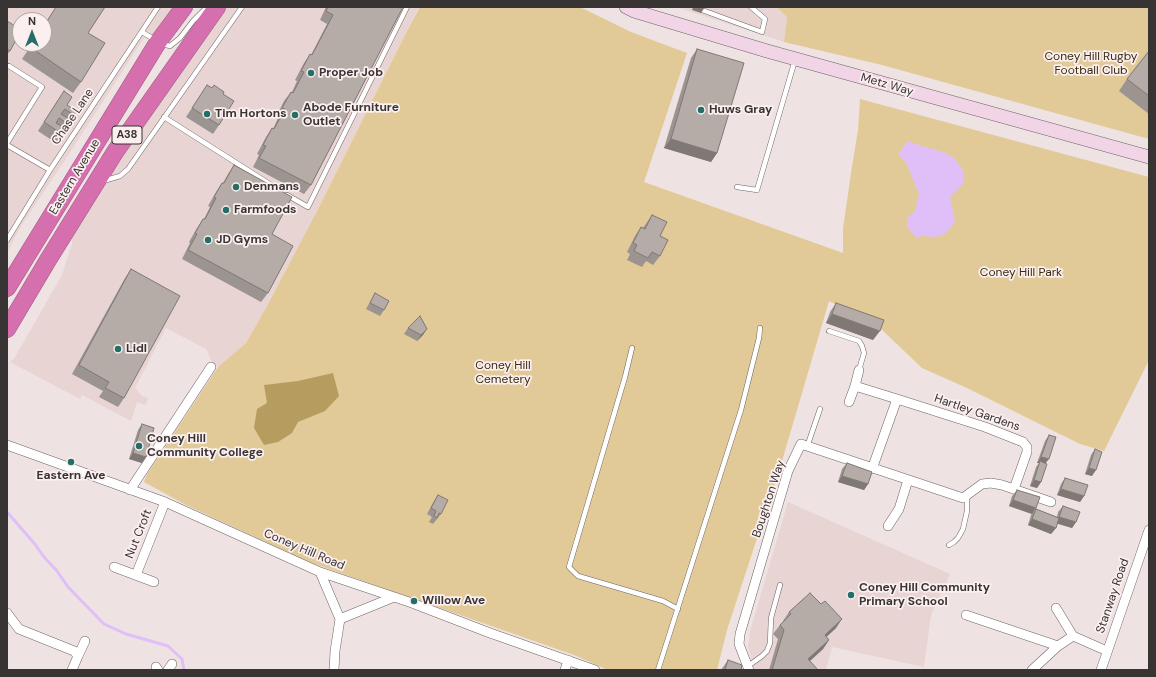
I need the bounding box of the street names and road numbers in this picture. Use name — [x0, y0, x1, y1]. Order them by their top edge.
street label: Metz Way — [859, 71, 915, 99]
street label: Chase Lane — [49, 86, 97, 148]
road number: A38 — [112, 126, 142, 144]
street label: Eastern Avenue — [47, 137, 103, 217]
street label: Hartley Gardens — [932, 392, 1022, 434]
street label: Boughton Way — [750, 458, 788, 540]
street label: Nut Croft — [123, 507, 155, 561]
street label: Coney Hill Road — [261, 526, 347, 574]
street label: Stanway Road — [1093, 557, 1133, 635]

